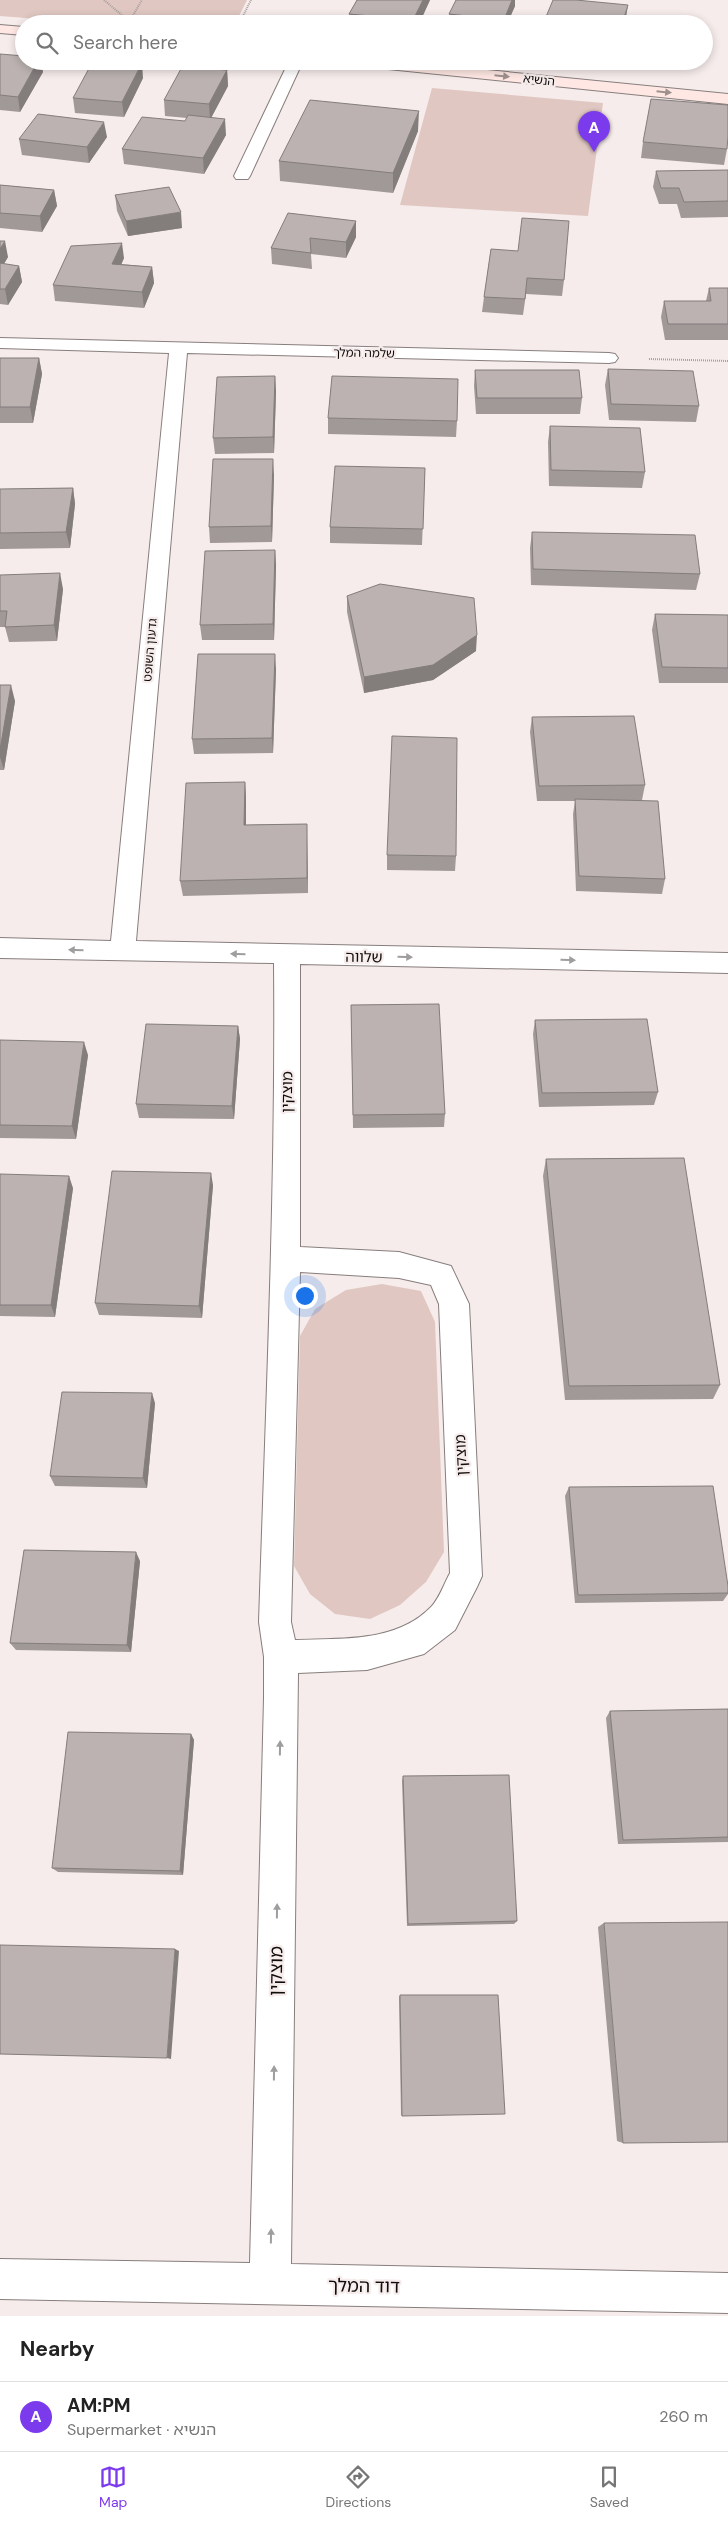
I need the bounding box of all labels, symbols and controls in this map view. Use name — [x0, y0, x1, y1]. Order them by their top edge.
search box — [15, 15, 713, 70]
icon: search — [33, 29, 61, 57]
text: Search here — [73, 30, 178, 55]
street label: הנשיא — [522, 70, 556, 90]
one-way arrow — [495, 73, 511, 81]
one-way arrow — [656, 89, 672, 97]
pin: A — [578, 111, 610, 152]
street label: שלמה המלך — [333, 344, 395, 362]
street label: גדעון השופט — [139, 617, 161, 682]
one-way arrow — [67, 946, 83, 954]
street label: שלווה — [345, 947, 383, 967]
one-way arrow — [230, 950, 246, 958]
one-way arrow — [398, 953, 414, 961]
one-way arrow — [560, 956, 576, 964]
street label: מוצקין — [277, 1071, 297, 1113]
your location — [292, 1283, 318, 1309]
street label: מוצקין — [450, 1434, 472, 1476]
one-way arrow — [277, 1740, 285, 1756]
one-way arrow — [273, 1902, 281, 1918]
street label: מוצקין — [264, 1946, 288, 1996]
one-way arrow — [270, 2065, 278, 2081]
one-way arrow — [267, 2227, 275, 2243]
street label: דוד המלך — [328, 2273, 400, 2299]
text: Nearby — [20, 2335, 94, 2363]
text: AM:PM — [67, 2393, 131, 2418]
text: A — [30, 2406, 42, 2427]
text: 260 m — [659, 2406, 708, 2427]
text: Supermarket · הנשיא — [67, 2419, 216, 2440]
tab: Map — [99, 2463, 127, 2511]
tab: Directions — [326, 2463, 391, 2511]
tab: Saved — [590, 2463, 629, 2511]

